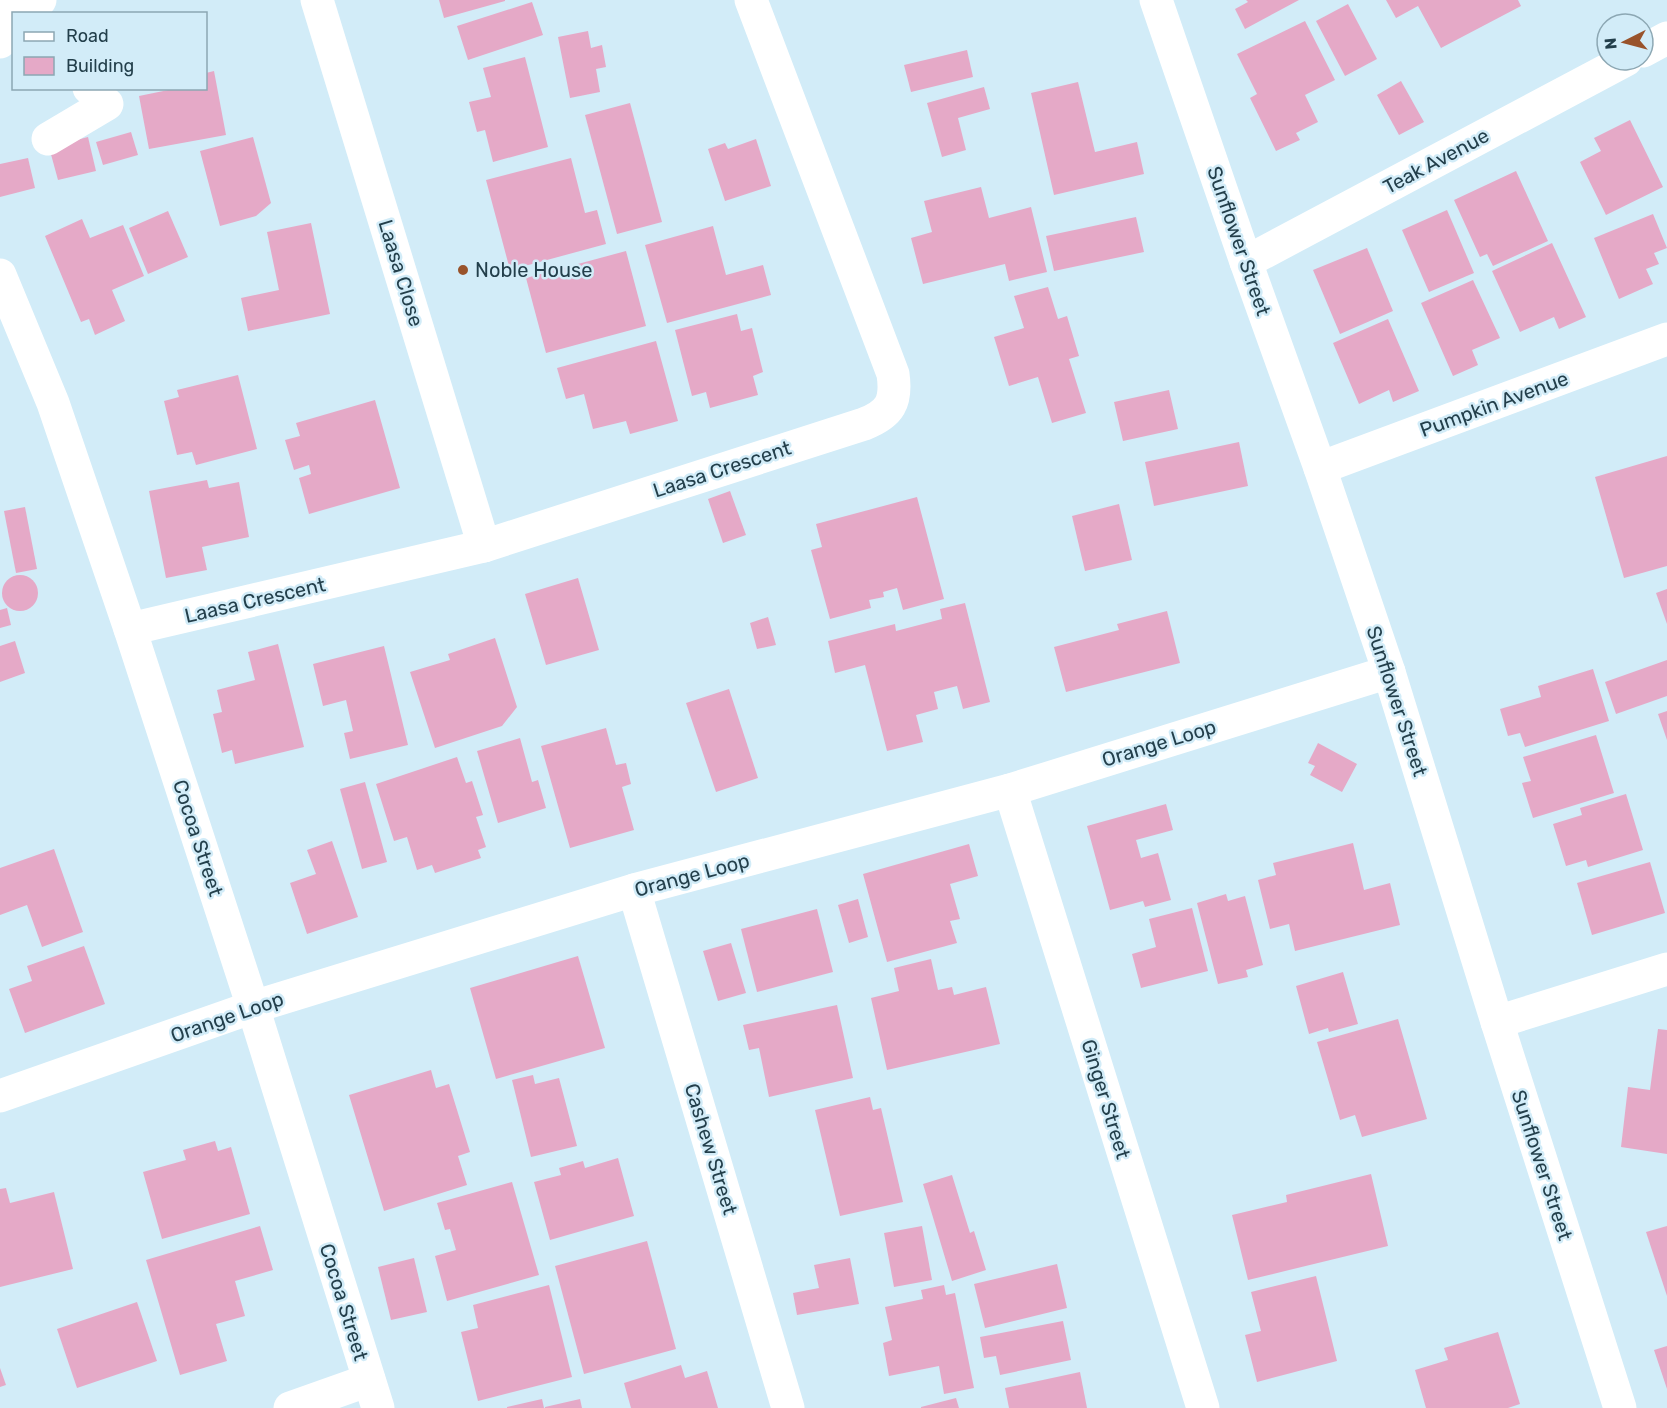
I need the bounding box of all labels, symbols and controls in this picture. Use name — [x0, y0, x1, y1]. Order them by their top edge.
legend — [12, 12, 207, 90]
north arrow — [1595, 12, 1655, 72]
text: Road — [66, 25, 109, 47]
text: N — [1601, 37, 1621, 50]
text: Building — [66, 55, 134, 77]
street label: Teak Avenue — [1379, 123, 1493, 199]
street label: Sunflower Street — [1202, 163, 1276, 319]
street label: Laasa Close — [373, 217, 429, 329]
place label: Noble House — [475, 258, 592, 282]
marker: Noble House — [456, 263, 470, 277]
street label: Pumpkin Avenue — [1416, 366, 1572, 442]
street label: Laasa Crescent — [650, 435, 794, 503]
street label: Laasa Crescent — [182, 572, 328, 628]
street label: Sunflower Street — [1361, 623, 1433, 779]
street label: Orange Loop — [1099, 714, 1219, 772]
street label: Cocoa Street — [168, 777, 228, 899]
street label: Orange Loop — [632, 848, 752, 902]
street label: Orange Loop — [167, 986, 287, 1048]
street label: Ginger Street — [1076, 1036, 1136, 1162]
street label: Cashew Street — [680, 1080, 742, 1218]
street label: Sunflower Street — [1506, 1087, 1578, 1243]
street label: Cocoa Street — [315, 1241, 373, 1364]

